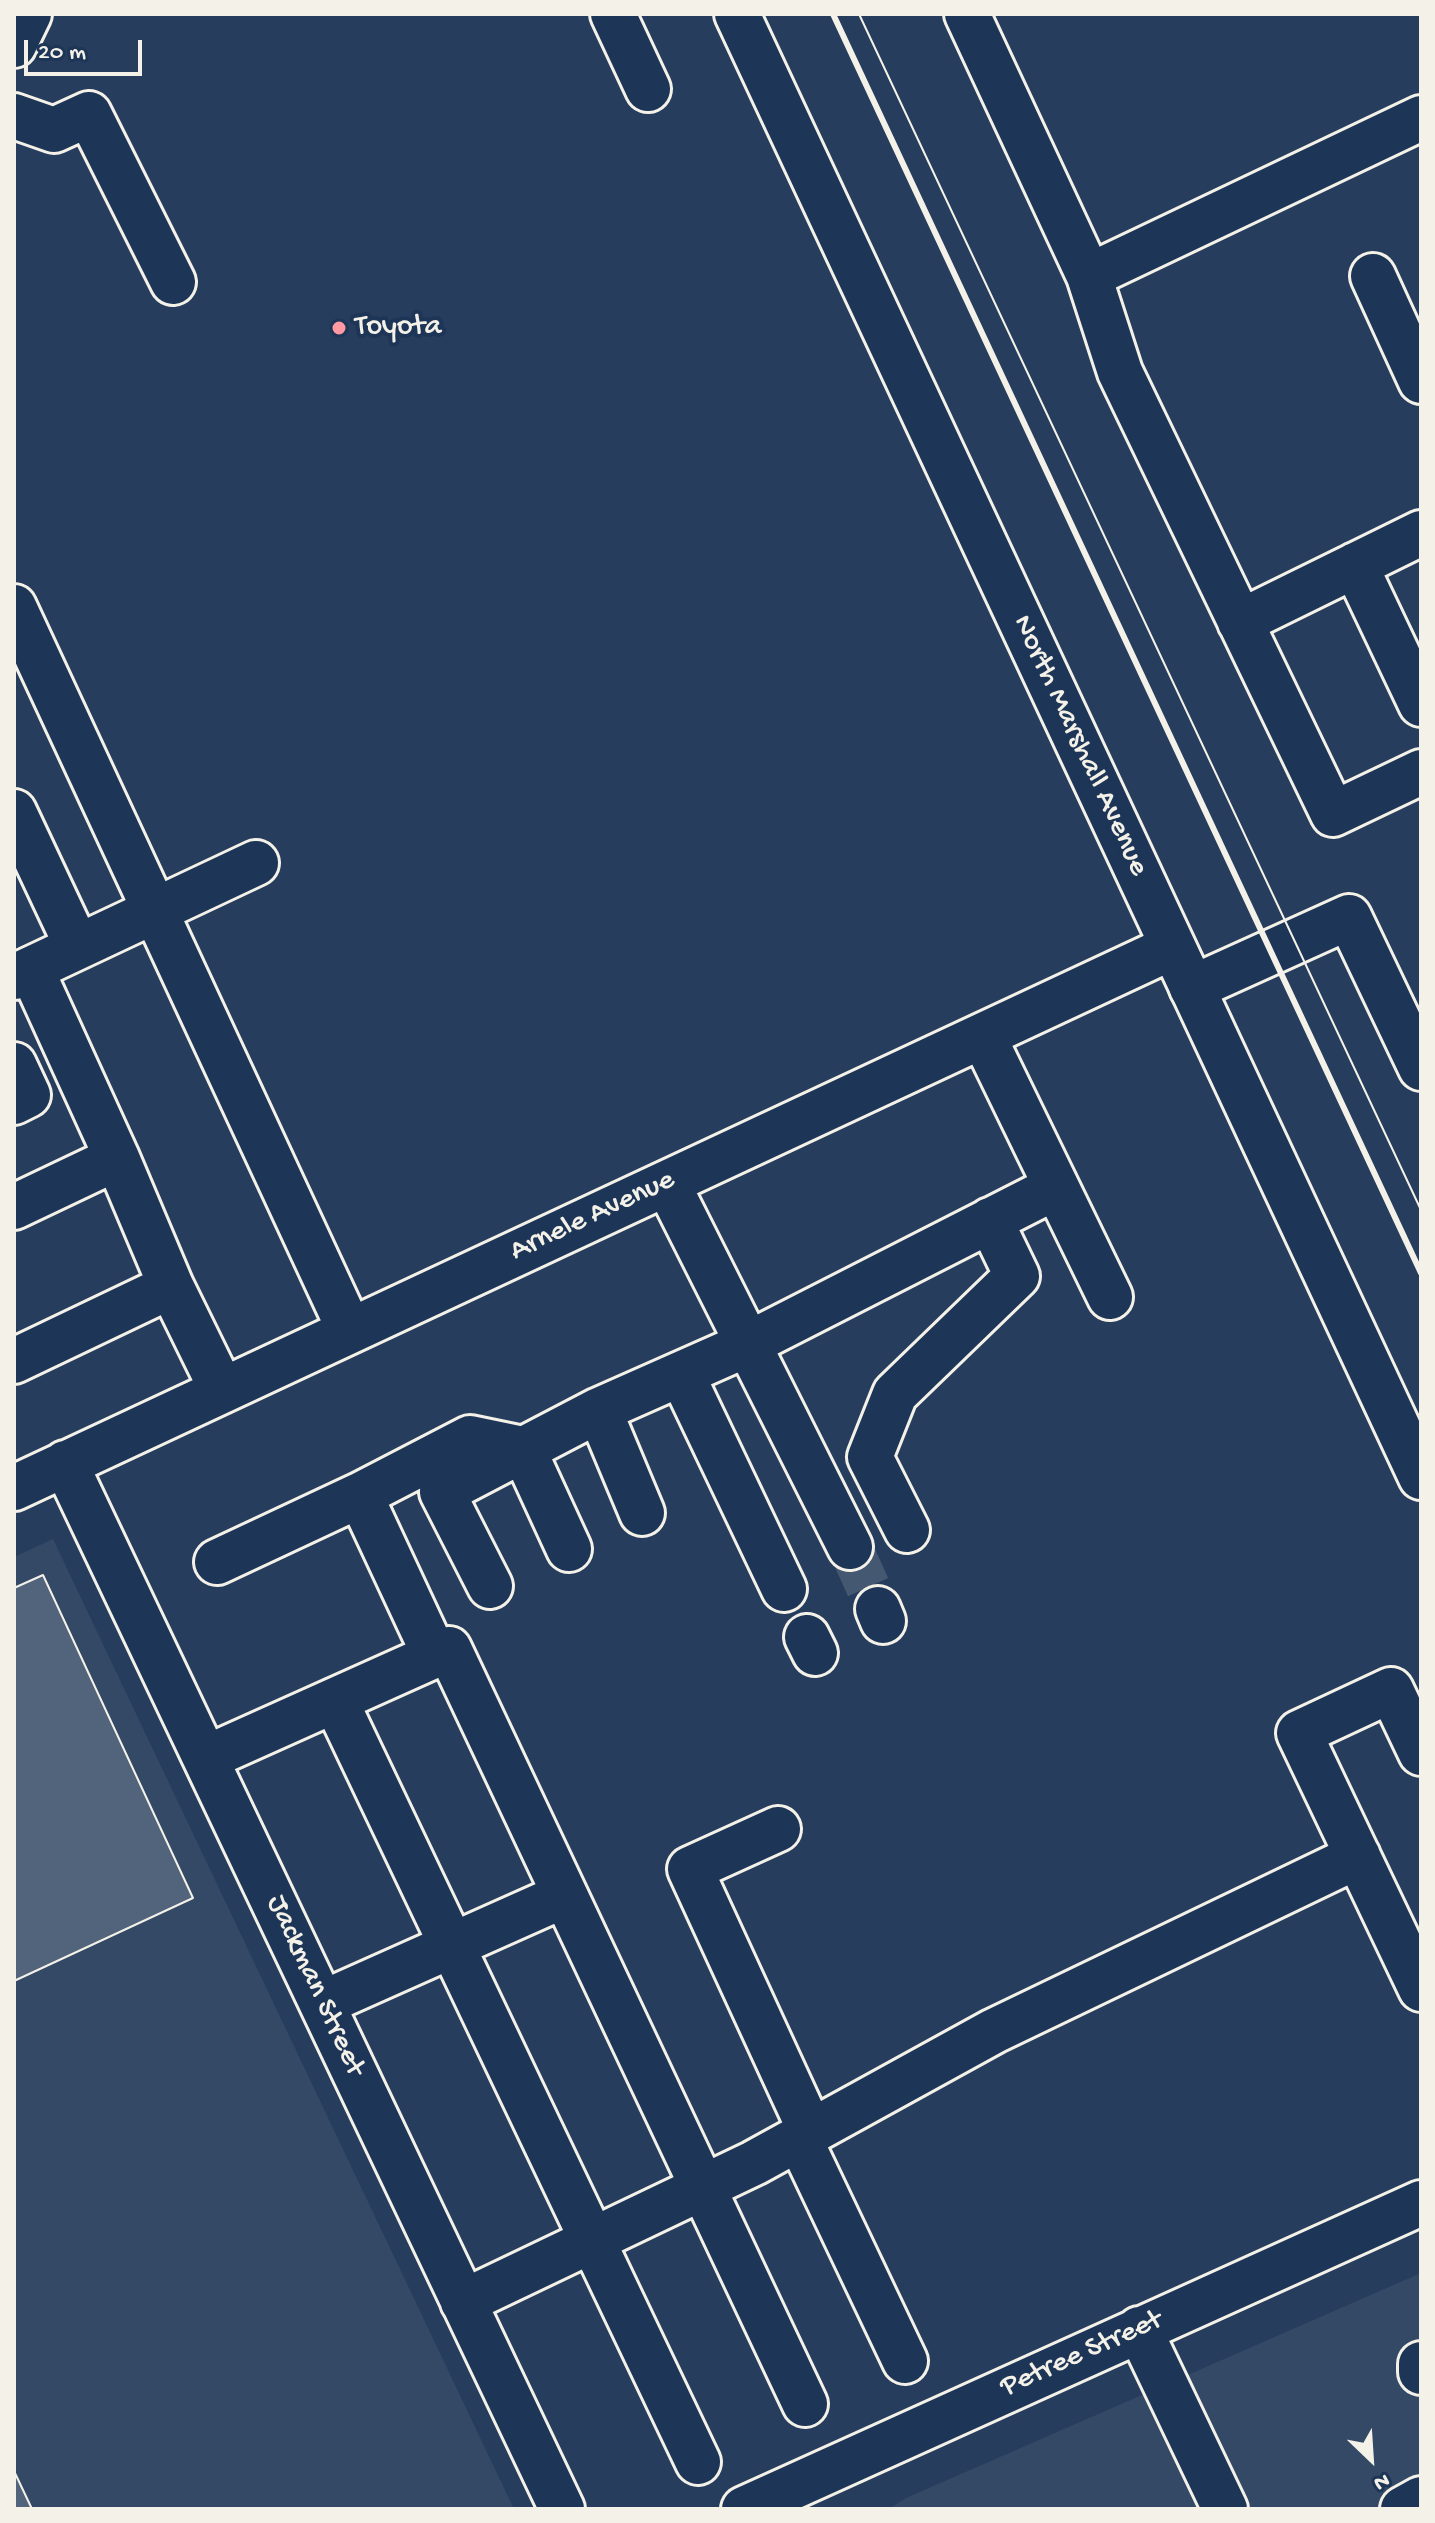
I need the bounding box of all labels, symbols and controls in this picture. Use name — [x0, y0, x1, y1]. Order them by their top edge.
scale bar — [28, 24, 146, 74]
text: 20 m — [38, 39, 86, 68]
place label: Toyota — [355, 310, 441, 346]
marker: Toyota — [330, 319, 348, 337]
street label: North Marshall Avenue — [1003, 610, 1155, 882]
street label: Arnele Avenue — [505, 1163, 681, 1271]
street label: Jackman Street — [256, 1890, 372, 2082]
street label: Petree Street — [996, 2303, 1168, 2407]
north arrow — [1331, 2419, 1411, 2499]
text: N — [1369, 2466, 1393, 2496]

